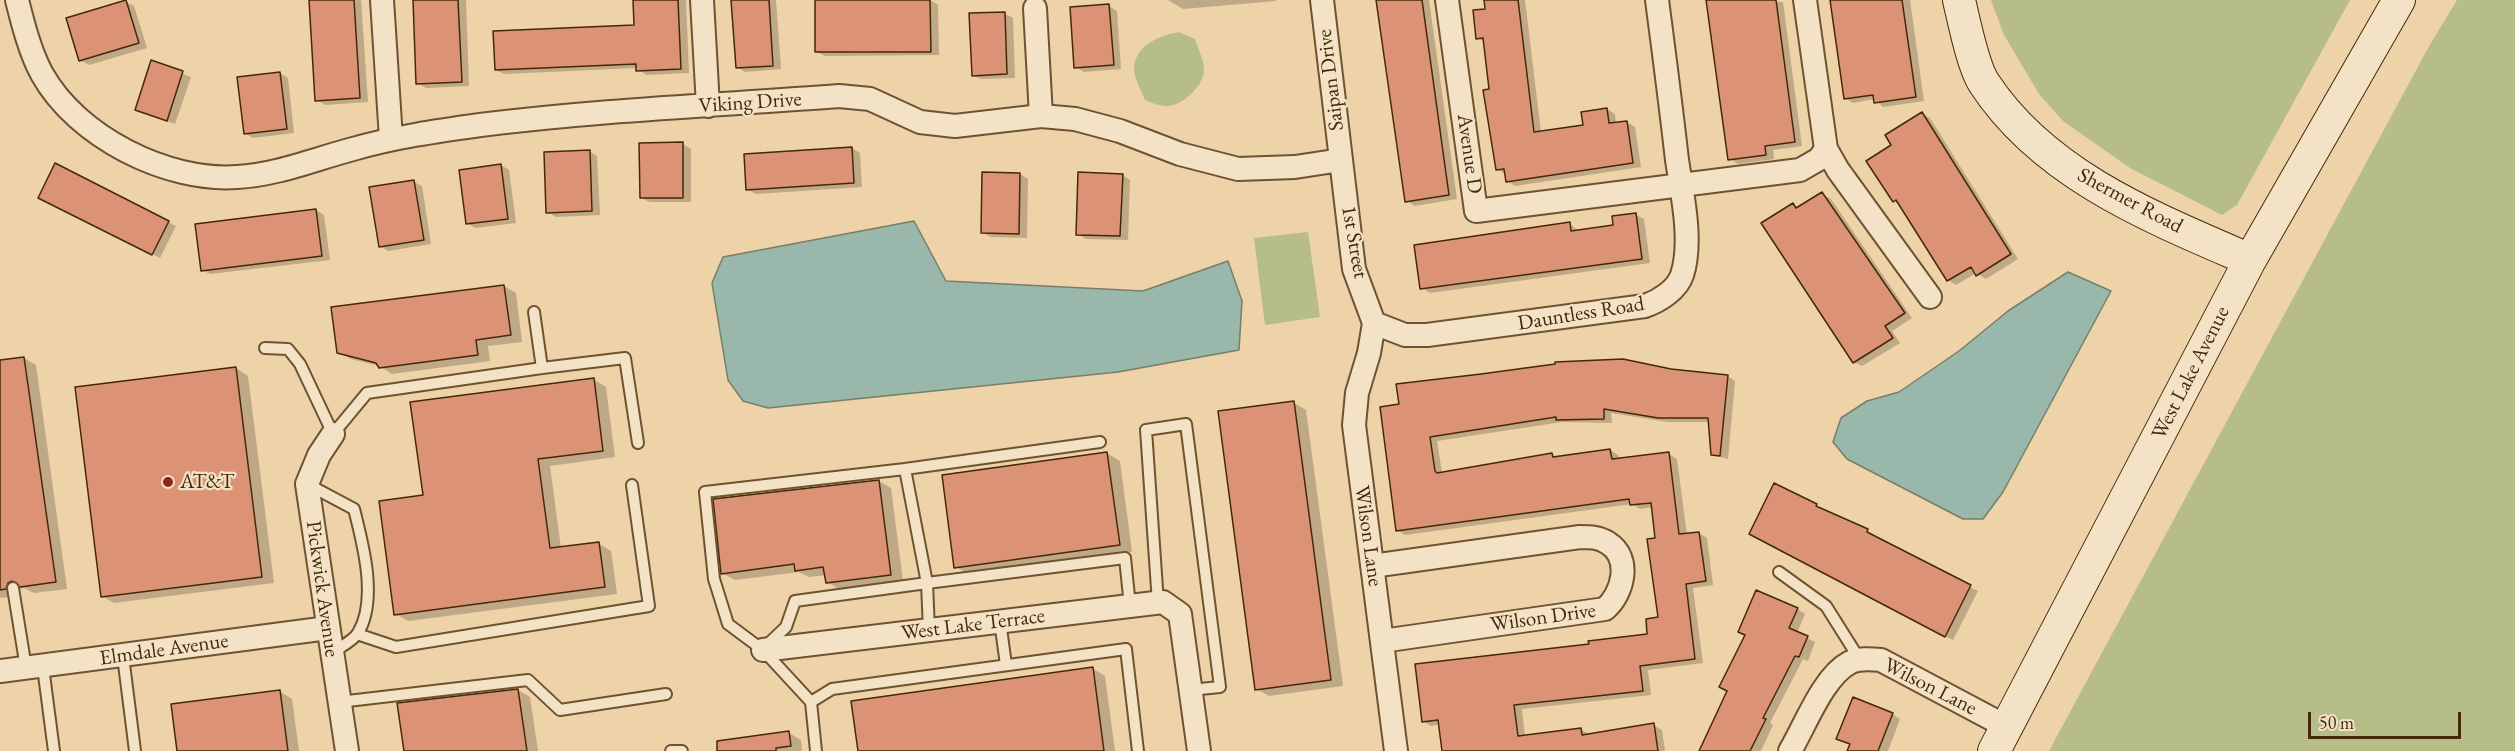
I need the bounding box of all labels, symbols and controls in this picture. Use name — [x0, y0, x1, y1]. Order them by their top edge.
street label: Saipan Drive — [1312, 28, 1350, 132]
street label: Viking Drive — [698, 87, 802, 119]
street label: Avenue D — [1451, 112, 1487, 196]
street label: Shermer Road — [2073, 163, 2187, 239]
street label: 1st Street — [1335, 203, 1373, 281]
street label: Dauntless Road — [1516, 292, 1646, 336]
street label: West Lake Avenue — [2147, 302, 2235, 444]
place label: AT&T — [180, 469, 234, 495]
marker: AT&T — [161, 475, 175, 489]
street label: Wilson Lane — [1348, 484, 1388, 588]
street label: Pickwick Avenue — [300, 519, 344, 659]
street label: Wilson Drive — [1489, 598, 1597, 638]
street label: West Lake Terrace — [900, 604, 1046, 646]
street label: Elmdale Avenue — [98, 628, 230, 672]
street label: Wilson Lane — [1879, 653, 1981, 721]
scale bar — [2311, 700, 2464, 738]
text: 50 m — [2319, 711, 2354, 734]

